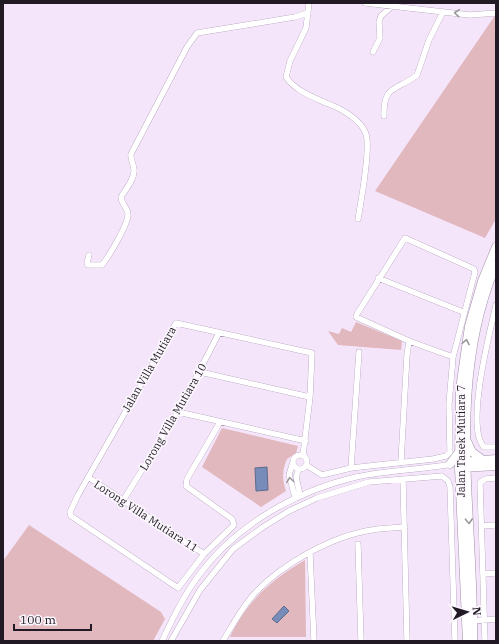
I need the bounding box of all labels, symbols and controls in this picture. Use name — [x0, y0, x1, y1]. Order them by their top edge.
one-way arrow — [454, 9, 460, 18]
street label: Jalan Villa Mutiara — [119, 324, 179, 414]
one-way arrow — [461, 339, 470, 345]
street label: Lorong Villa Mutiara 10 — [137, 361, 210, 473]
street label: Jalan Tasek Mutiara 7 — [454, 385, 468, 497]
one-way arrow — [286, 476, 295, 483]
street label: Lorong Villa Mutiara 11 — [91, 477, 201, 555]
one-way arrow — [464, 518, 473, 524]
north arrow — [447, 592, 487, 632]
scale bar — [14, 606, 91, 632]
text: N — [470, 606, 484, 616]
text: 100 m — [20, 612, 56, 627]

